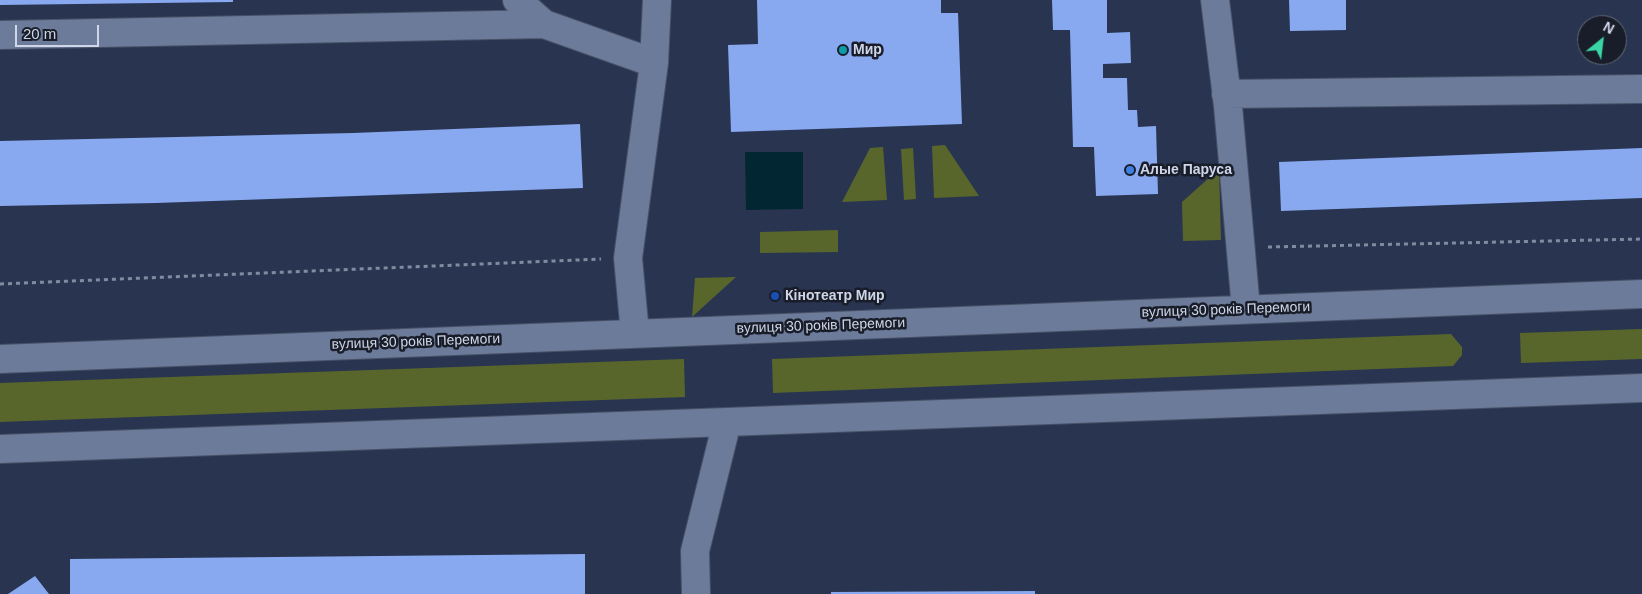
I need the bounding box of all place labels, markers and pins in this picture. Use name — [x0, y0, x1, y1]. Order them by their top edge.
place label: Мир — [853, 42, 882, 58]
marker: Мир — [837, 44, 849, 56]
place label: Алые Паруса — [1140, 162, 1232, 178]
marker: Алые Паруса — [1124, 164, 1136, 176]
place label: Кінотеатр Мир — [785, 288, 885, 304]
marker: Кінотеатр Мир — [769, 290, 781, 302]

